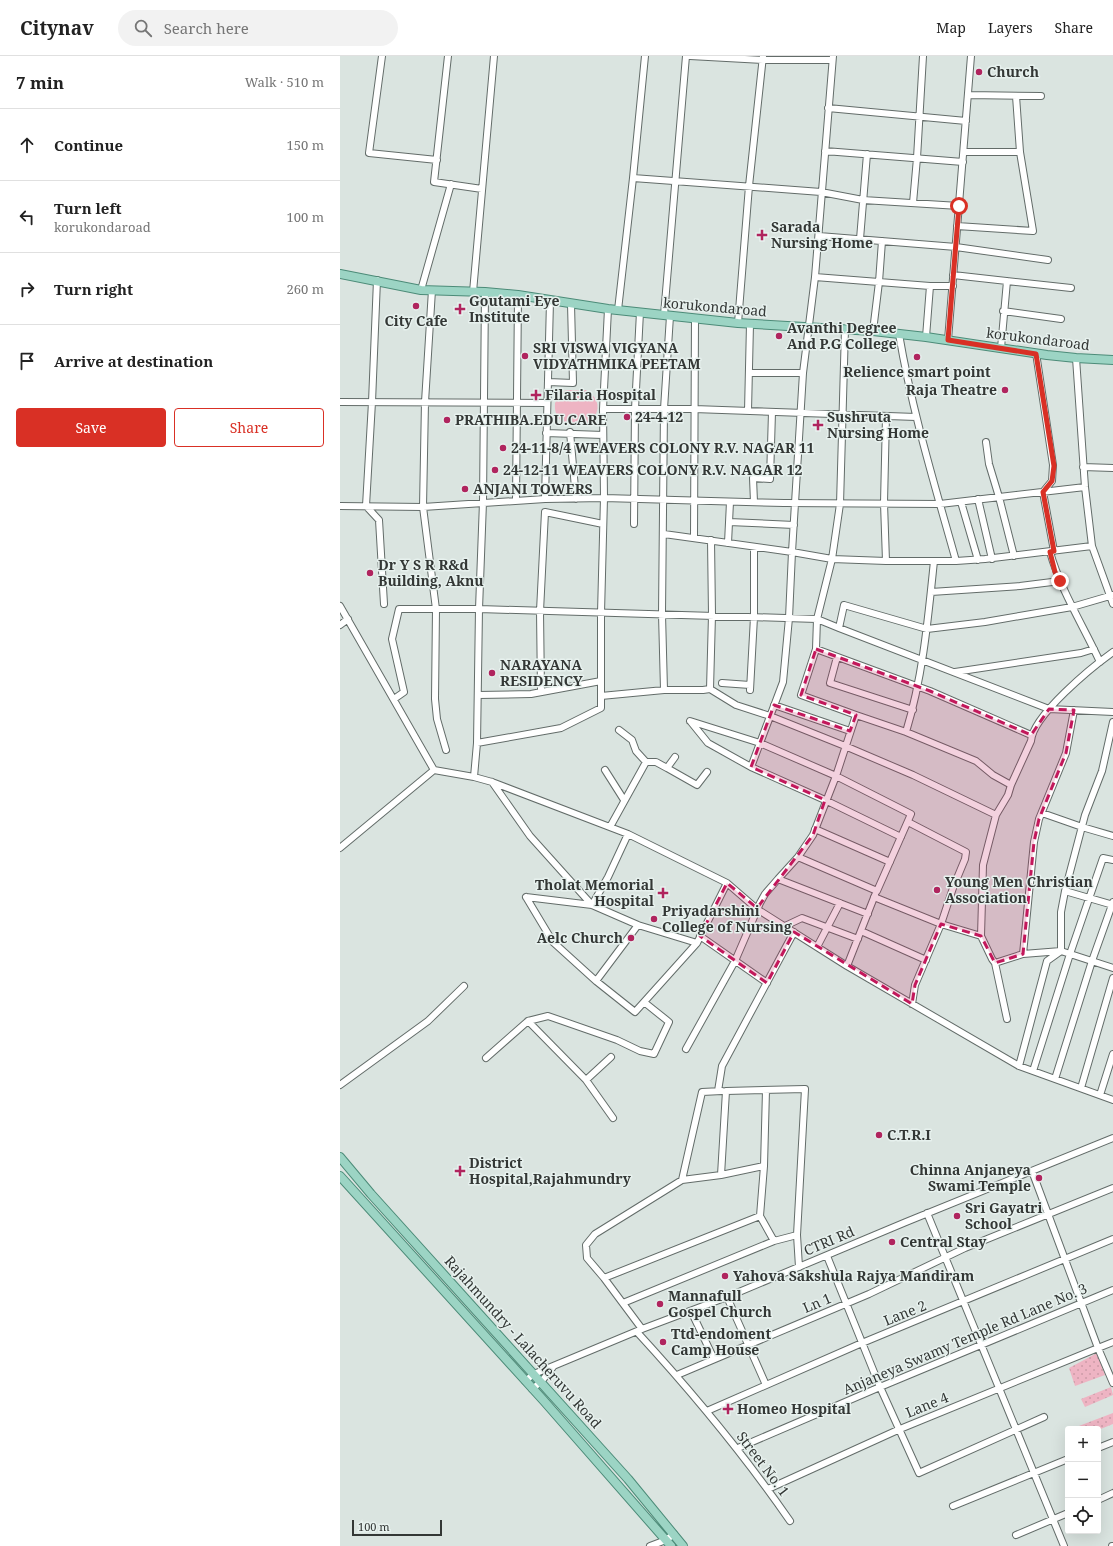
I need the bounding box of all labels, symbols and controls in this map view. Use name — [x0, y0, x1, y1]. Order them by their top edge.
search box — [118, 10, 398, 46]
text: Citynav — [20, 15, 94, 41]
icon: search — [132, 17, 154, 39]
text: Search here — [164, 18, 249, 38]
text: Map — [936, 18, 966, 37]
text: Layers — [988, 18, 1033, 37]
text: Share — [1055, 18, 1093, 37]
place label: Church — [987, 62, 1039, 81]
marker: Church — [974, 67, 984, 77]
text: 7 min — [16, 71, 64, 94]
text: Walk · 510 m — [245, 73, 324, 91]
icon: ahead — [16, 134, 38, 156]
text: Continue — [54, 135, 123, 155]
text: 150 m — [287, 136, 324, 154]
route start — [950, 197, 968, 215]
text: Turn left — [54, 198, 122, 218]
icon: left — [16, 206, 38, 228]
text: 100 m — [287, 208, 324, 226]
place label: Sarada Nursing Home — [771, 217, 873, 252]
text: korukondaroad — [54, 218, 151, 236]
marker: Sarada Nursing Home — [756, 229, 768, 241]
icon: right — [16, 278, 38, 300]
text: Turn right — [54, 279, 133, 299]
text: 260 m — [287, 280, 324, 298]
place label: Goutami Eye Institute — [469, 291, 559, 326]
street label: korukondaroad — [662, 293, 768, 321]
marker: City Cafe — [411, 301, 421, 311]
marker: Goutami Eye Institute — [454, 303, 466, 315]
place label: City Cafe — [384, 311, 448, 330]
place label: Avanthi Degree And P.G College — [787, 318, 897, 353]
street label: korukondaroad — [985, 323, 1091, 354]
marker: Avanthi Degree And P.G College — [774, 331, 784, 341]
place label: SRI VISWA VIGYANA VIDYATHMIKA PEETAM — [533, 338, 701, 373]
icon: arrive — [16, 350, 38, 372]
text: Arrive at destination — [54, 351, 213, 371]
marker: SRI VISWA VIGYANA VIDYATHMIKA PEETAM — [520, 351, 530, 361]
marker: Relience smart point — [912, 352, 922, 362]
place label: Relience smart point — [843, 362, 991, 381]
place label: Raja Theatre — [906, 380, 997, 399]
place label: Filaria Hospital — [545, 385, 656, 404]
marker: Raja Theatre — [1000, 385, 1010, 395]
marker: Filaria Hospital — [530, 389, 542, 401]
place label: 24-4-12 — [635, 407, 683, 426]
place label: Sushruta Nursing Home — [827, 407, 929, 442]
button: Save — [16, 408, 166, 447]
button: Share — [174, 408, 324, 447]
place label: PRATHIBA.EDU.CARE — [455, 410, 607, 429]
marker: 24-4-12 — [622, 412, 632, 422]
marker: PRATHIBA.EDU.CARE — [442, 415, 452, 425]
marker: Sushruta Nursing Home — [812, 419, 824, 431]
place label: 24-11-8/4 WEAVERS COLONY R.V. NAGAR 11 — [511, 438, 815, 457]
marker: 24-11-8/4 WEAVERS COLONY R.V. NAGAR 11 — [498, 443, 508, 453]
place label: 24-12-11 WEAVERS COLONY R.V. NAGAR 12 — [503, 460, 803, 479]
marker: 24-12-11 WEAVERS COLONY R.V. NAGAR 12 — [490, 465, 500, 475]
place label: ANJANI TOWERS — [473, 479, 593, 498]
marker: ANJANI TOWERS — [460, 484, 470, 494]
place label: Dr Y S R R&d Building, Aknu — [378, 555, 484, 590]
marker: Dr Y S R R&d Building, Aknu — [365, 568, 375, 578]
route end — [1051, 572, 1069, 590]
place label: NARAYANA RESIDENCY — [500, 655, 583, 690]
marker: NARAYANA RESIDENCY — [487, 668, 497, 678]
place label: Young Men Christian Association — [945, 872, 1093, 907]
place label: Tholat Memorial Hospital — [535, 875, 654, 910]
marker: Young Men Christian Association — [932, 885, 942, 895]
marker: Tholat Memorial Hospital — [657, 887, 669, 899]
place label: Priyadarshini College of Nursing — [662, 901, 792, 936]
marker: Priyadarshini College of Nursing — [649, 914, 659, 924]
place label: Aelc Church — [537, 928, 623, 947]
marker: Aelc Church — [626, 933, 636, 943]
place label: C.T.R.I — [887, 1125, 931, 1144]
marker: C.T.R.I — [874, 1130, 884, 1140]
place label: District Hospital,Rajahmundry — [469, 1153, 632, 1188]
place label: Chinna Anjaneya Swami Temple — [910, 1160, 1031, 1195]
marker: District Hospital,Rajahmundry — [454, 1165, 466, 1177]
marker: Chinna Anjaneya Swami Temple — [1034, 1173, 1044, 1183]
place label: Sri Gayatri School — [965, 1198, 1042, 1233]
marker: Sri Gayatri School — [952, 1211, 962, 1221]
street label: CTRI Rd — [801, 1221, 857, 1260]
place label: Central Stay — [900, 1232, 987, 1251]
marker: Central Stay — [887, 1237, 897, 1247]
street label: Rajahmundry - Lalacheruvu Road — [441, 1251, 606, 1432]
place label: Yahova Sakshula Rajya Mandiram — [733, 1266, 974, 1285]
marker: Yahova Sakshula Rajya Mandiram — [720, 1271, 730, 1281]
street label: Anjaneya Swamy Temple Rd Lane No. 3 — [840, 1278, 1090, 1399]
place label: Mannafull Gospel Church — [668, 1286, 772, 1321]
street label: Ln 1 — [800, 1288, 834, 1317]
street label: Lane 2 — [881, 1295, 929, 1330]
marker: Mannafull Gospel Church — [655, 1299, 665, 1309]
place label: Ttd-endoment Camp House — [671, 1324, 771, 1359]
marker: Ttd-endoment Camp House — [658, 1337, 668, 1347]
street label: Lane 4 — [903, 1387, 951, 1422]
place label: Homeo Hospital — [737, 1399, 851, 1418]
marker: Homeo Hospital — [722, 1403, 734, 1415]
map controls — [1065, 1426, 1101, 1534]
button: + — [1065, 1426, 1101, 1462]
street label: Street No. 1 — [733, 1427, 794, 1500]
button: − — [1065, 1462, 1101, 1498]
button: locate — [1065, 1498, 1101, 1534]
scale bar — [352, 1518, 442, 1537]
text: 100 m — [358, 1519, 390, 1534]

